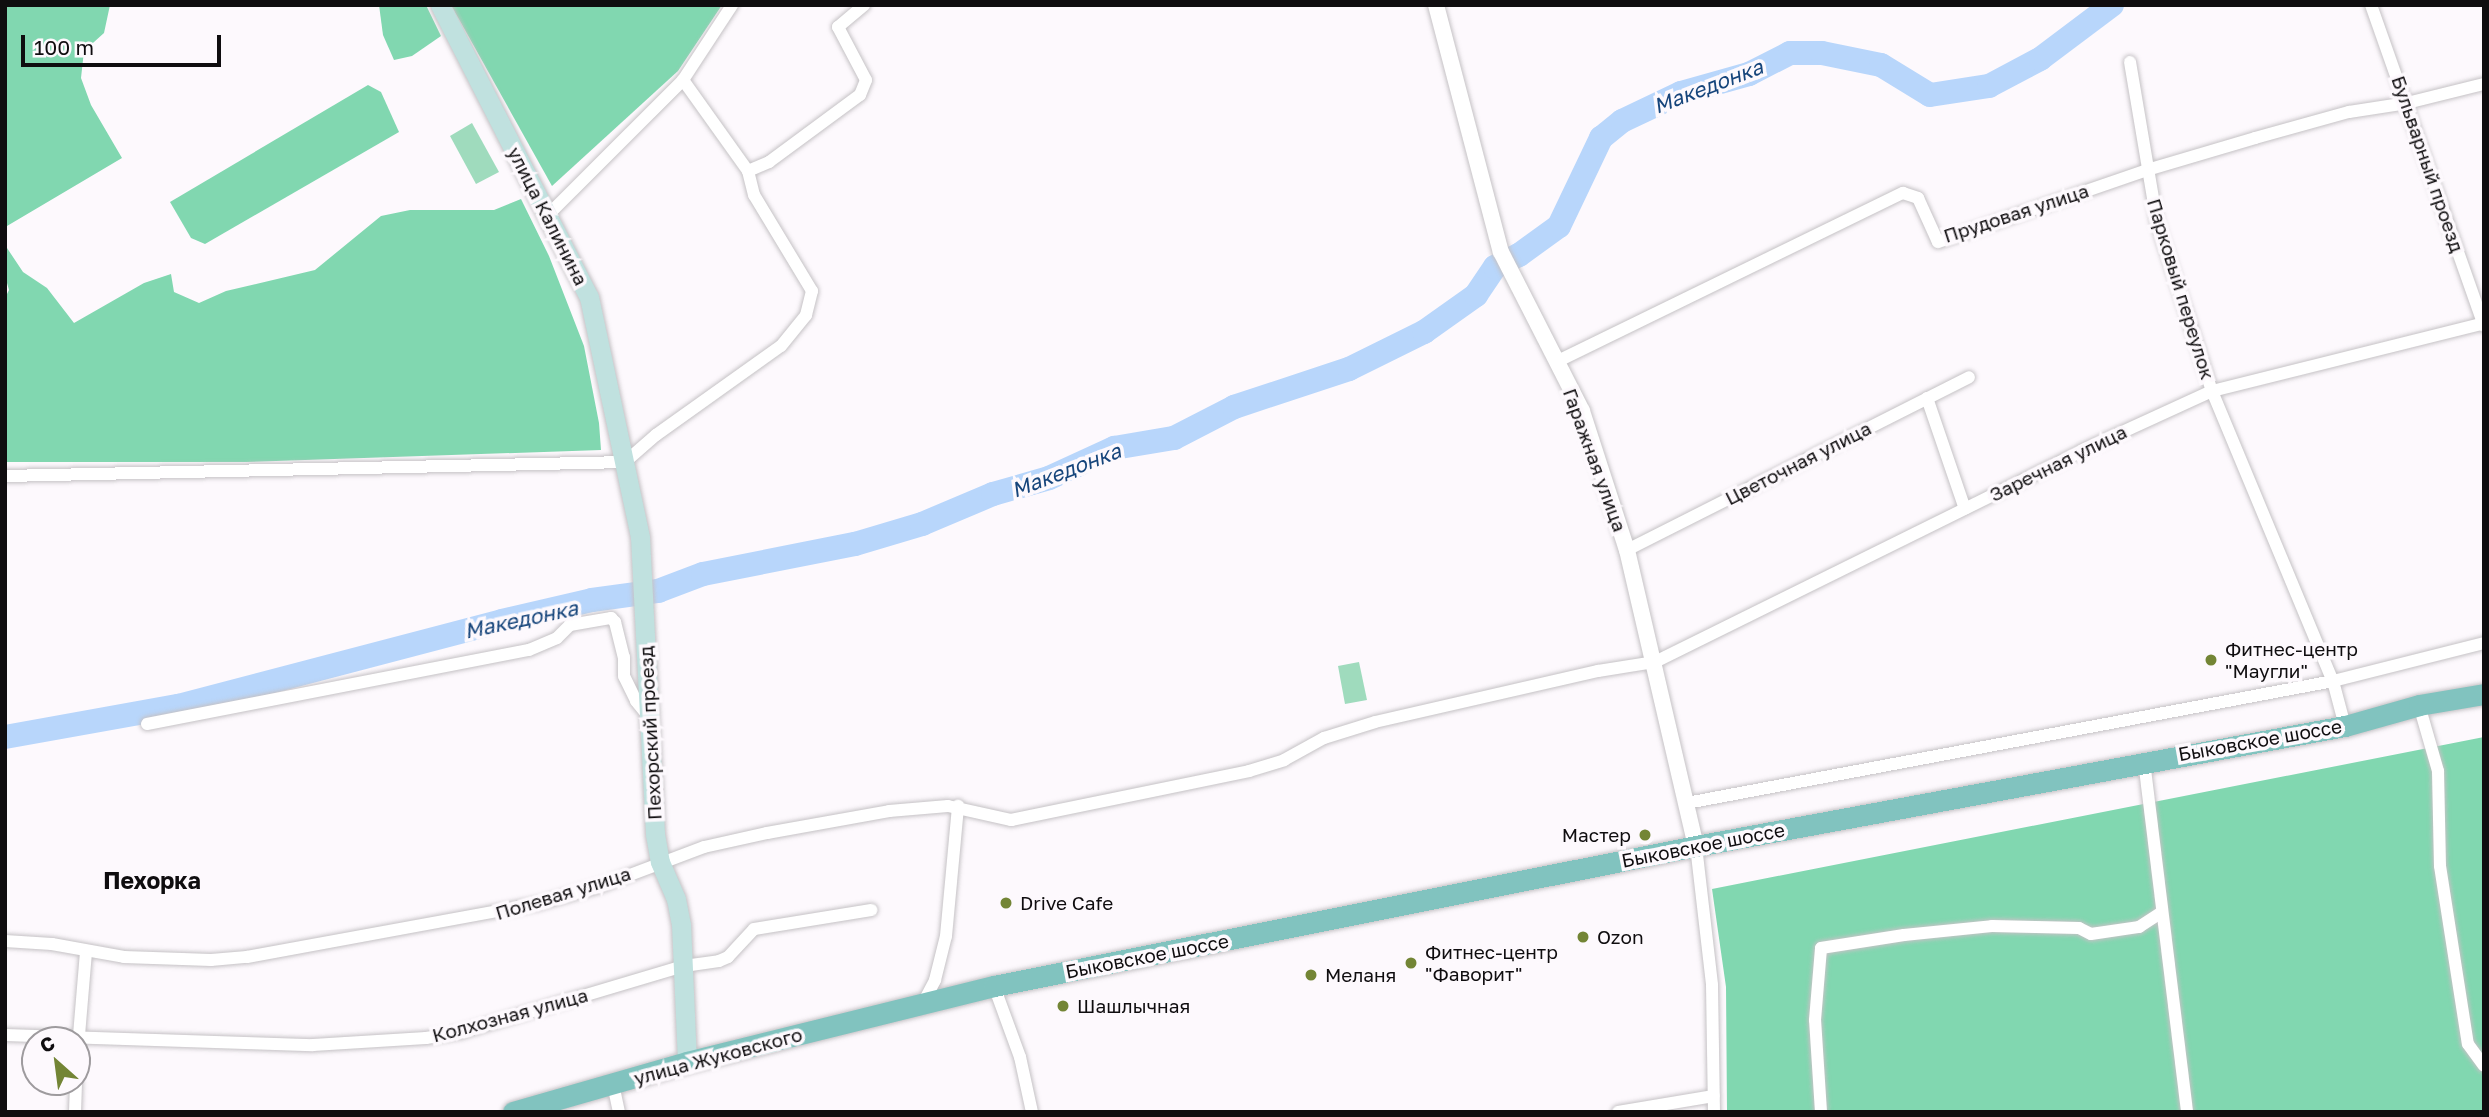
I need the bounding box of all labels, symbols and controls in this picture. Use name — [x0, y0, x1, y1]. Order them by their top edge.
scale bar — [24, 21, 224, 65]
text: 100 m — [34, 34, 94, 60]
water label: Македонка — [1650, 54, 1766, 118]
street label: Бульварный проезд — [2387, 73, 2469, 255]
street label: улица Калинина — [503, 143, 593, 289]
street label: Прудовая улица — [1941, 179, 2091, 247]
street label: Парковый переулок — [2143, 196, 2219, 382]
street label: Гаражная улица — [1559, 385, 1631, 535]
street label: Цветочная улица — [1721, 416, 1875, 510]
street label: Заречная улица — [1986, 420, 2130, 506]
water label: Македонка — [1008, 438, 1124, 502]
water label: Македонка — [462, 595, 580, 643]
place label: Фитнес-центр "Маугли" — [2225, 638, 2358, 682]
street label: Пехорский проезд — [634, 645, 666, 821]
marker: Фитнес-центр "Маугли" — [2203, 652, 2219, 668]
street label: Быковское шоссе — [2176, 714, 2344, 766]
street label: Быковское шоссе — [1619, 818, 1787, 872]
place label: Мастер — [1562, 824, 1631, 846]
marker: Мастер — [1637, 827, 1653, 843]
street label: Полевая улица — [493, 862, 633, 924]
district label: Пехорка — [103, 866, 201, 894]
place label: Drive Cafe — [1020, 892, 1113, 914]
marker: Drive Cafe — [998, 895, 1014, 911]
place label: Ozon — [1597, 926, 1644, 948]
street label: Быковское шоссе — [1063, 929, 1231, 983]
marker: Ozon — [1575, 929, 1591, 945]
place label: Фитнес-центр "Фаворит" — [1425, 941, 1558, 985]
marker: Фитнес-центр "Фаворит" — [1403, 955, 1419, 971]
place label: Меланя — [1325, 964, 1396, 986]
marker: Меланя — [1303, 967, 1319, 983]
street label: Колхозная улица — [430, 983, 590, 1047]
place label: Шашлычная — [1077, 995, 1190, 1017]
marker: Шашлычная — [1055, 998, 1071, 1014]
street label: улица Жуковского — [631, 1023, 805, 1089]
north arrow — [21, 1026, 91, 1096]
text: С — [35, 1030, 58, 1057]

